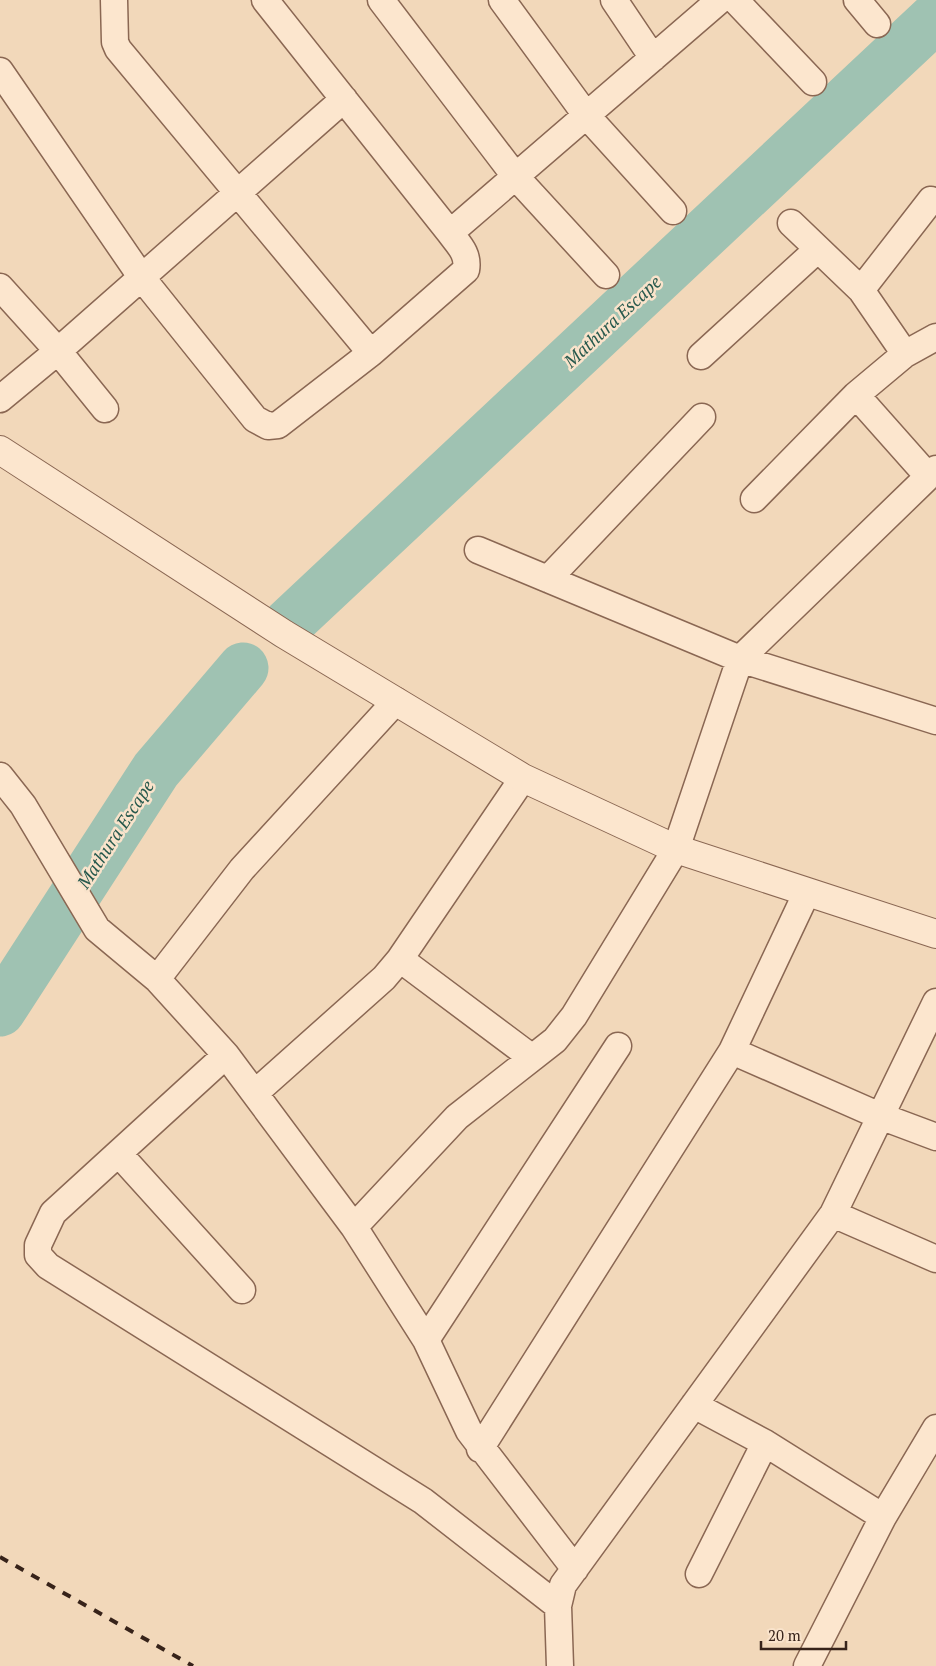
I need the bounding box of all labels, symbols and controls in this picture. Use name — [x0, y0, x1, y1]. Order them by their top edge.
water label: Mathura Escape — [558, 270, 666, 373]
water label: Mathura Escape — [70, 775, 159, 894]
scale bar — [761, 1618, 846, 1650]
text: 20 m — [768, 1625, 801, 1645]

